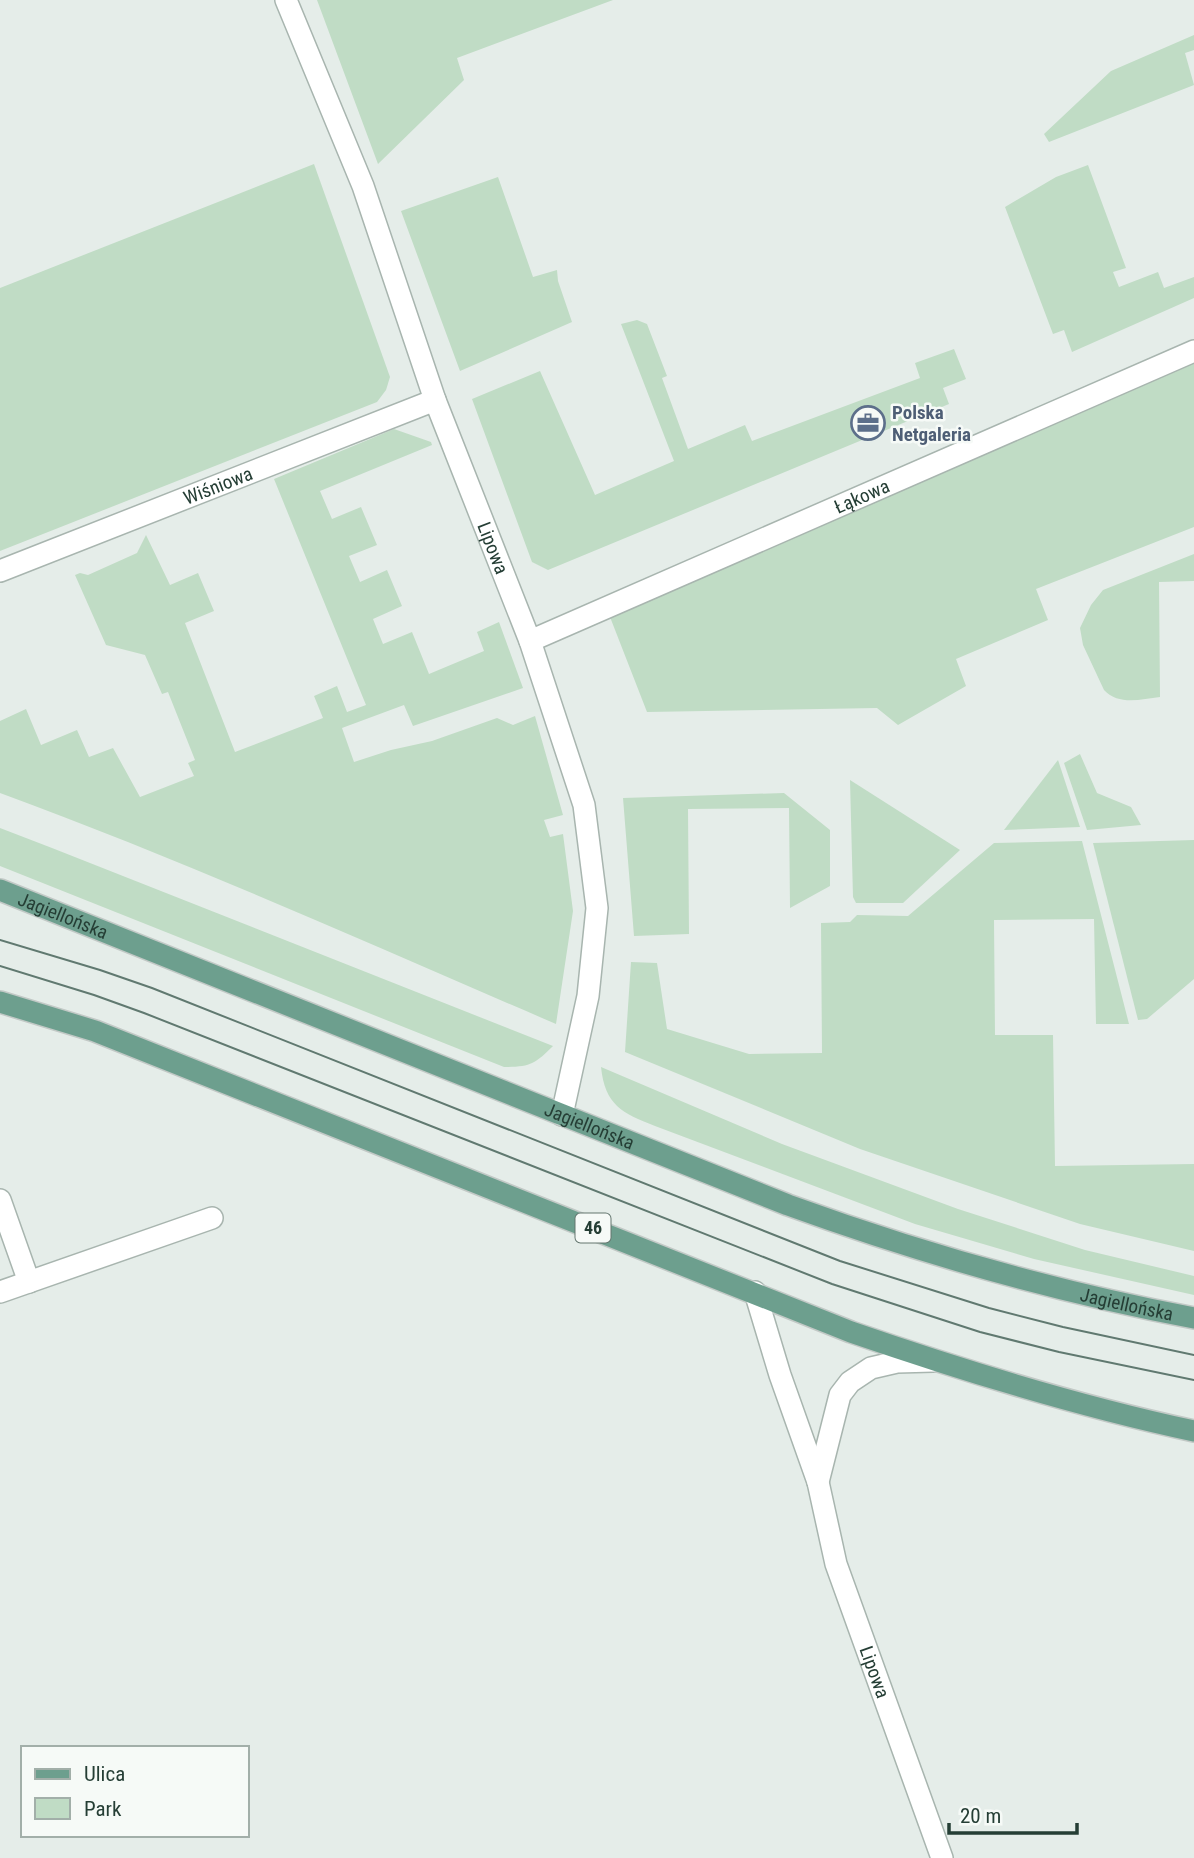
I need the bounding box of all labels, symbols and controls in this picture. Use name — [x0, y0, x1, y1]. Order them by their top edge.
place label: Polska Netgaleria — [892, 401, 971, 446]
office icon: Polska Netgaleria — [849, 404, 887, 442]
street label: Wiśniowa — [180, 462, 256, 510]
street label: Łąkowa — [831, 474, 893, 519]
street label: Lipowa — [472, 519, 513, 577]
street label: Jagiellońska — [15, 887, 111, 944]
street label: Jagiellońska — [541, 1098, 638, 1154]
road number: 46 — [576, 1213, 610, 1242]
street label: Jagiellońska — [1078, 1283, 1175, 1326]
street label: Lipowa — [855, 1643, 894, 1701]
legend — [21, 1746, 248, 1837]
text: Ulica — [84, 1762, 125, 1786]
scale bar — [949, 1792, 1077, 1836]
text: Park — [84, 1797, 122, 1821]
text: 20 m — [960, 1804, 1001, 1828]

